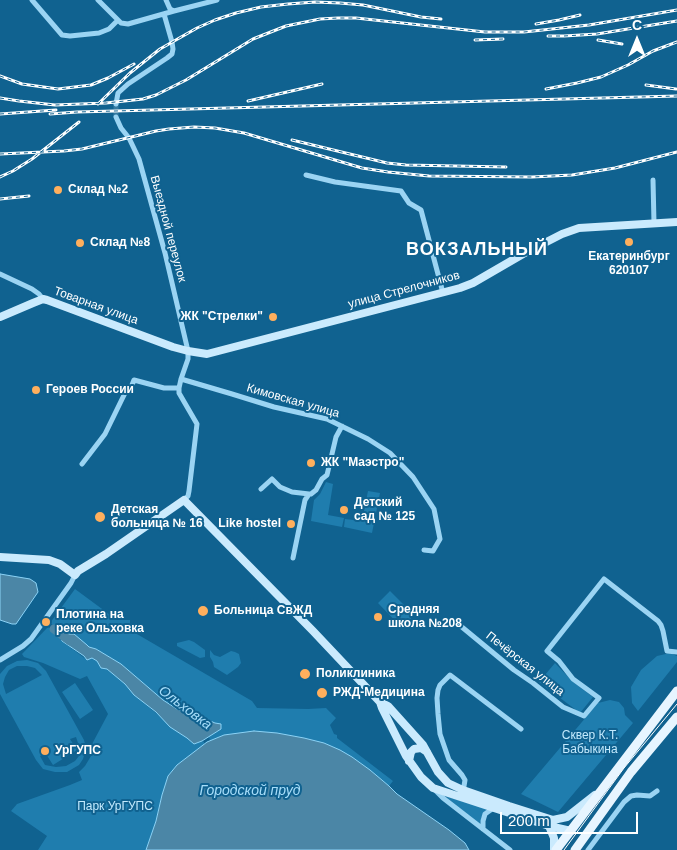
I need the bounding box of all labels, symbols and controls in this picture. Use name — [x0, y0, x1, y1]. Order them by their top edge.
north arrow — [612, 15, 662, 65]
text: С — [632, 17, 642, 33]
street label: Выездной переулок — [147, 174, 189, 284]
place label: Склад №2 — [68, 183, 128, 197]
marker: Склад №2 — [52, 184, 64, 196]
place label: Склад №8 — [90, 236, 150, 250]
marker: Екатеринбург 620107 — [623, 236, 635, 248]
marker: Склад №8 — [74, 237, 86, 249]
district label: ВОКЗАЛЬНЫЙ — [405, 239, 549, 261]
place label: Екатеринбург 620107 — [588, 250, 670, 278]
street label: улица Стрелочников — [347, 268, 461, 312]
street label: Товарная улица — [52, 284, 140, 328]
place label: ЖК "Стрелки" — [181, 310, 263, 324]
marker: ЖК "Стрелки" — [267, 311, 279, 323]
street label: Кимовская улица — [245, 381, 341, 421]
place label: Героев России — [46, 383, 134, 397]
marker: Героев России — [30, 384, 42, 396]
place label: ЖК "Маэстро" — [321, 456, 404, 470]
marker: ЖК "Маэстро" — [305, 457, 317, 469]
place label: Детский сад № 125 — [354, 496, 415, 524]
place label: Детская больница № 16 — [111, 503, 203, 531]
marker: Детский сад № 125 — [338, 504, 350, 516]
marker: Детская больница № 16 — [93, 510, 107, 524]
place label: Like hostel — [218, 517, 281, 531]
marker: Like hostel — [285, 518, 297, 530]
place label: Средняя школа №208 — [388, 603, 462, 631]
marker: Больница СвЖД — [196, 604, 210, 618]
place label: Больница СвЖД — [214, 604, 312, 618]
place label: Плотина на реке Ольховка — [56, 608, 144, 636]
marker: Средняя школа №208 — [372, 611, 384, 623]
marker: Плотина на реке Ольховка — [40, 616, 52, 628]
street label: Печёрская улица — [483, 629, 567, 699]
marker: Поликлиника — [298, 667, 312, 681]
place label: Поликлиника — [316, 667, 395, 681]
water label: Ольховка — [155, 683, 215, 733]
marker: РЖД-Медицина — [315, 686, 329, 700]
place label: РЖД-Медицина — [333, 686, 425, 700]
park label: Сквер К.Т. Бабыкина — [562, 729, 618, 757]
place label: УрГУПС — [55, 744, 101, 758]
marker: УрГУПС — [39, 745, 51, 757]
water label: Городской пруд — [200, 783, 300, 799]
park label: Парк УрГУПС — [77, 800, 153, 814]
scale bar — [502, 802, 640, 834]
text: 200 m — [508, 812, 550, 829]

